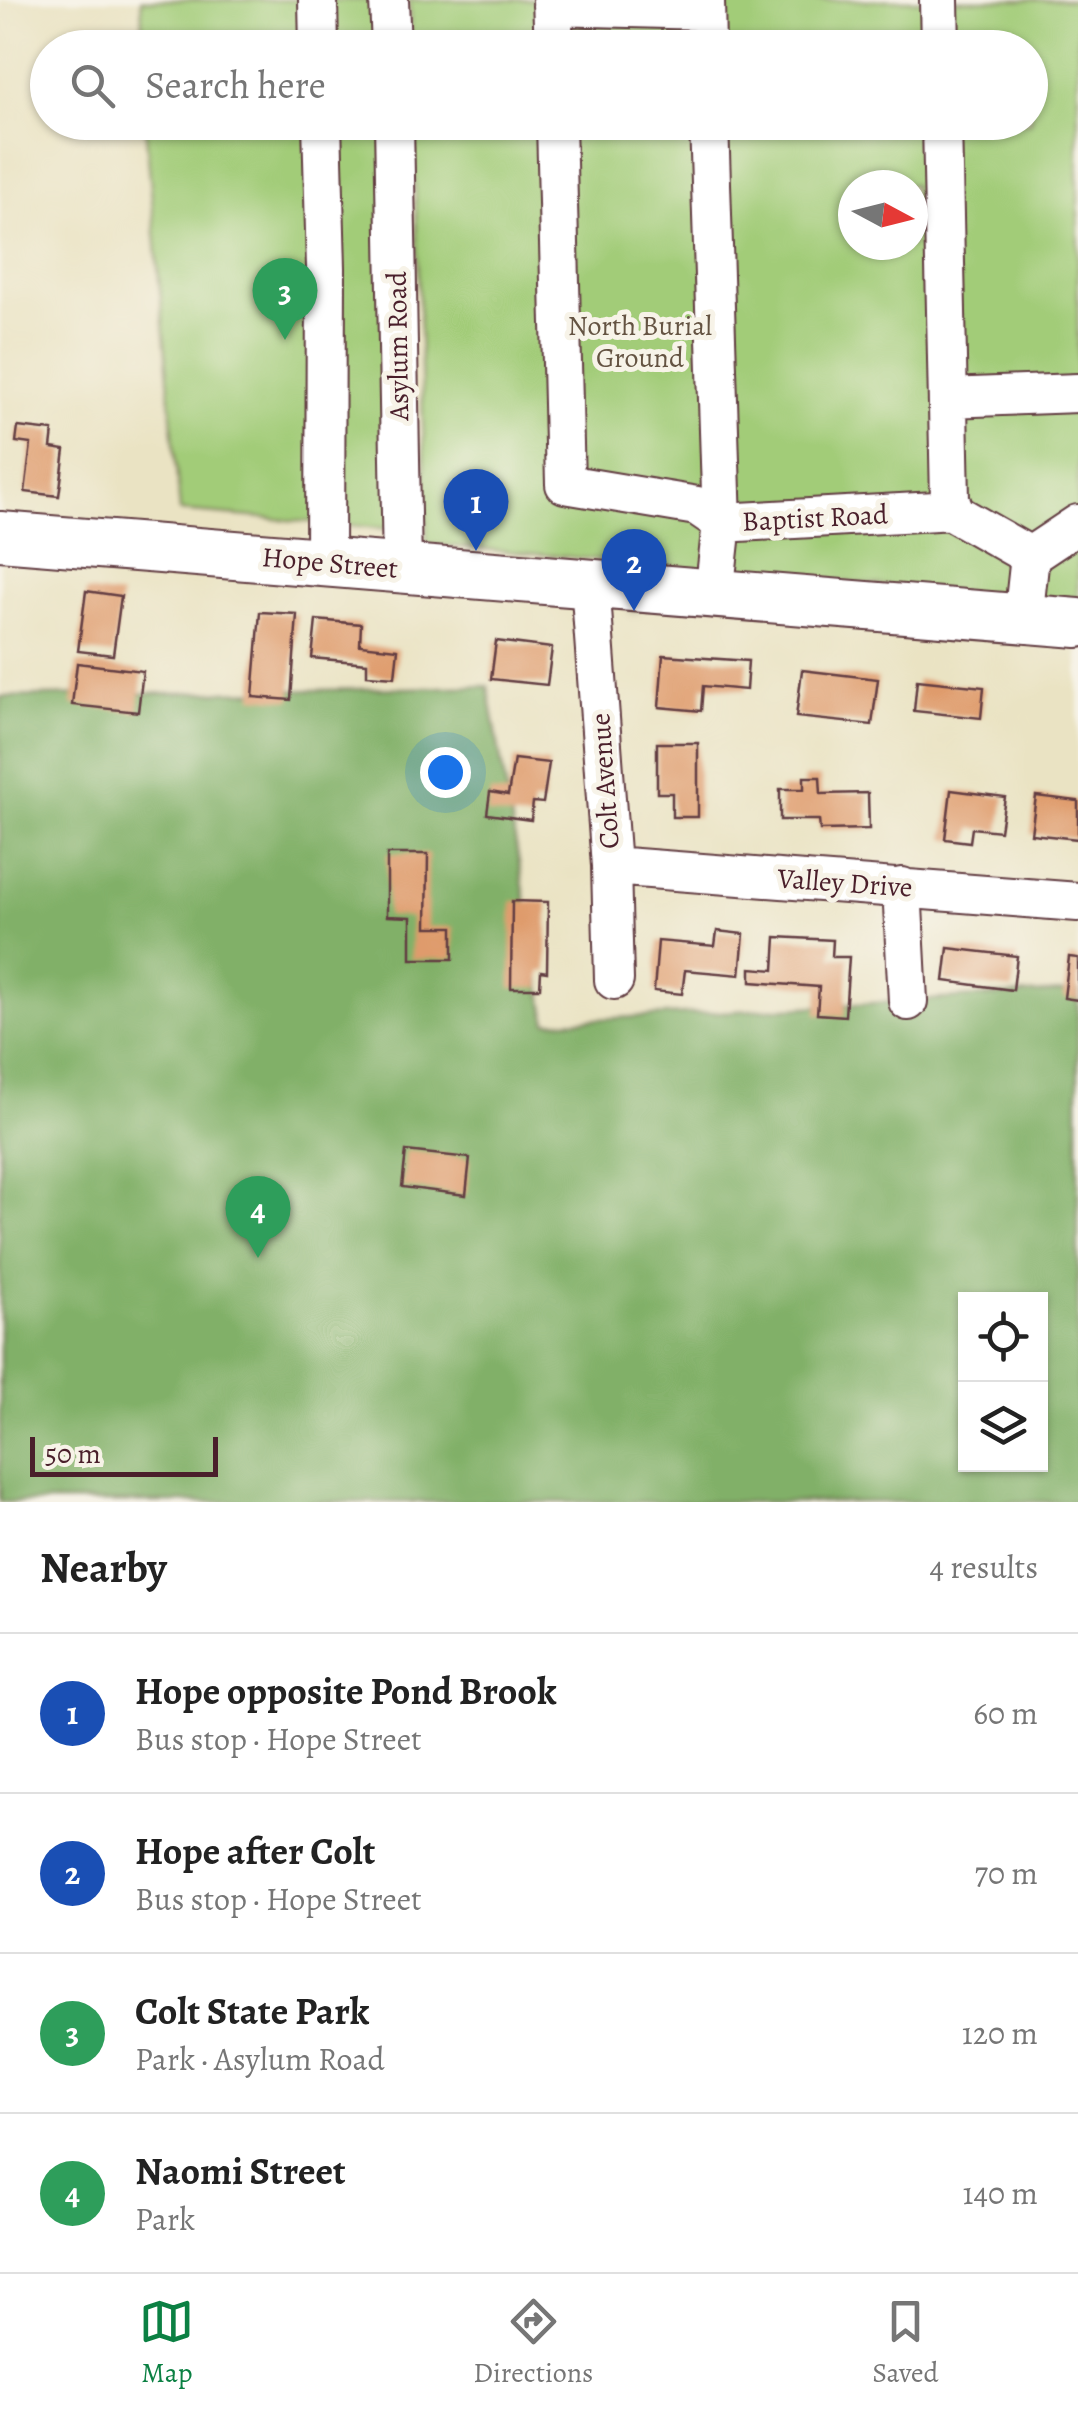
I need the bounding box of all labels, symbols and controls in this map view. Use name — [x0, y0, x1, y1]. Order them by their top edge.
search box — [30, 30, 1048, 140]
icon: search — [65, 58, 120, 113]
text: Search here — [145, 59, 326, 111]
north arrow — [838, 170, 928, 260]
pin: 3 — [252, 258, 318, 340]
street label: Asylum Road — [378, 270, 418, 422]
park label: North Burial Ground — [568, 307, 712, 377]
pin: 1 — [444, 468, 508, 551]
street label: Baptist Road — [741, 495, 890, 541]
pin: 2 — [602, 528, 666, 611]
street label: Hope Street — [260, 538, 400, 588]
street label: Colt Avenue — [581, 712, 629, 850]
your location — [420, 747, 471, 798]
street label: Valley Drive — [775, 859, 914, 907]
pin: 4 — [226, 1176, 290, 1258]
map controls — [958, 1292, 1048, 1472]
button: locate — [958, 1292, 1048, 1382]
button: layers — [958, 1382, 1048, 1472]
scale bar — [30, 1432, 218, 1476]
text: 50 m — [45, 1435, 101, 1473]
text: Nearby — [40, 1539, 167, 1596]
text: 4 results — [929, 1545, 1038, 1589]
text: Hope opposite Pond Brook — [135, 1665, 557, 1717]
text: 1 — [67, 1691, 78, 1735]
text: 60 m — [973, 1691, 1038, 1735]
text: Bus stop · Hope Street — [135, 1717, 422, 1761]
text: Hope after Colt — [135, 1825, 375, 1877]
text: 2 — [65, 1851, 80, 1895]
text: 70 m — [975, 1851, 1038, 1895]
text: Bus stop · Hope Street — [135, 1877, 422, 1921]
text: Colt State Park — [135, 1985, 369, 2037]
text: 3 — [66, 2011, 79, 2055]
text: 120 m — [962, 2011, 1038, 2055]
text: Park · Asylum Road — [135, 2037, 385, 2081]
text: Naomi Street — [135, 2145, 346, 2197]
text: 4 — [65, 2171, 80, 2215]
text: 140 m — [963, 2171, 1038, 2215]
text: Park — [135, 2197, 195, 2241]
tab: Map — [139, 2294, 194, 2392]
tab: Directions — [473, 2294, 593, 2392]
tab: Saved — [872, 2294, 939, 2392]

